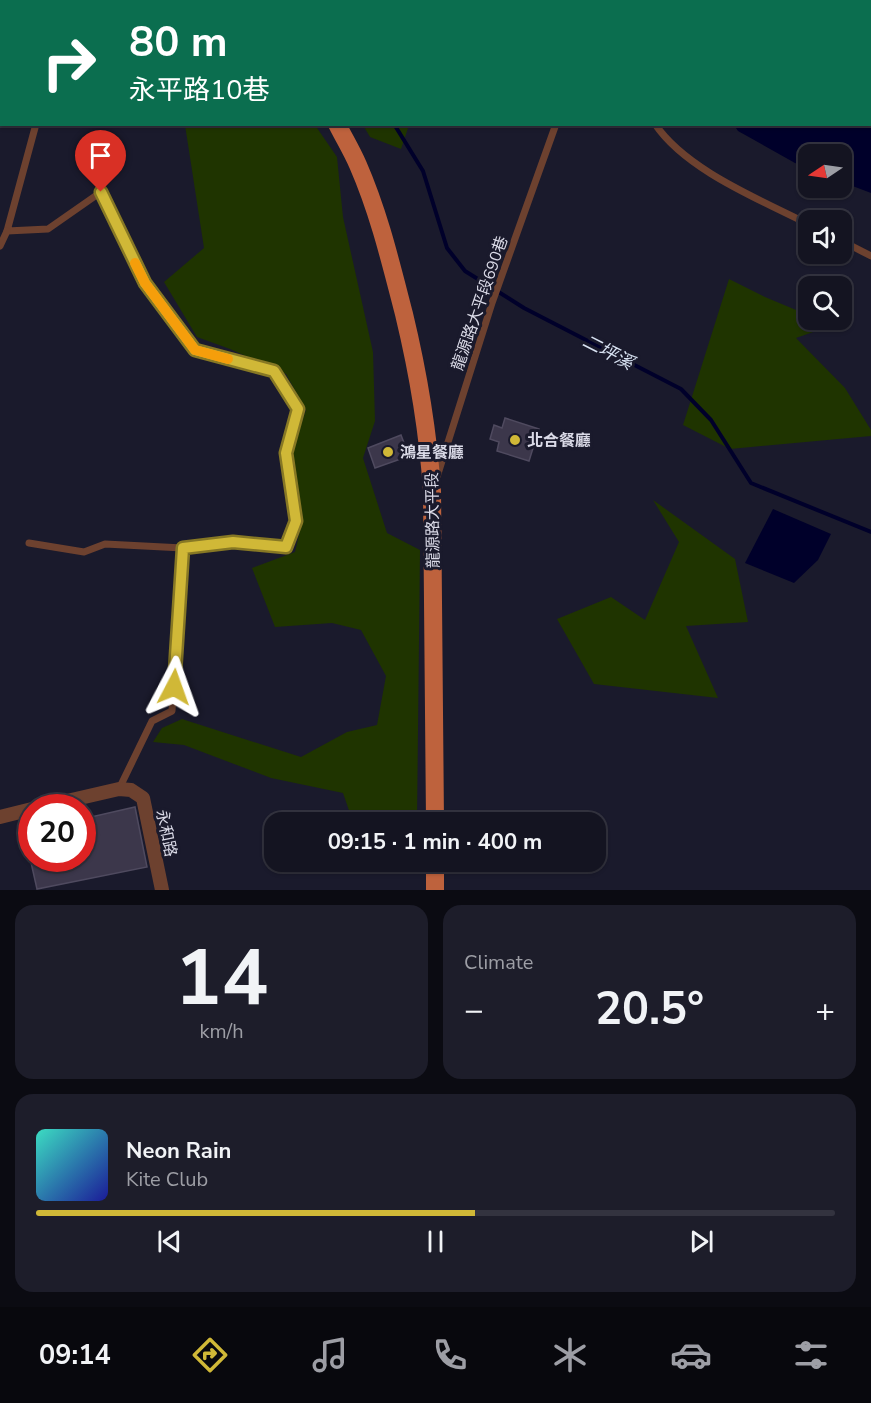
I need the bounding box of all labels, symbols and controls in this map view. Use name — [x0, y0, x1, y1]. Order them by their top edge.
text: 80 m — [129, 14, 228, 71]
icon: right — [30, 24, 108, 102]
text: 永平路10巷 — [129, 72, 269, 109]
pin — [75, 130, 126, 192]
icon: arrive — [84, 139, 117, 172]
north arrow — [798, 144, 852, 198]
map controls — [798, 144, 852, 330]
button: sound — [798, 210, 852, 264]
street label: 龍源路大平段690巷 — [447, 233, 513, 373]
button: search — [798, 276, 852, 330]
water label: 二坪溪 — [578, 329, 640, 376]
place label: 北合餐廳 — [527, 430, 591, 452]
marker: 北合餐廳 — [508, 433, 522, 447]
place label: 鴻星餐廳 — [400, 442, 464, 464]
marker: 鴻星餐廳 — [381, 445, 395, 459]
street label: 龍源路大平段 — [421, 472, 445, 568]
position arrow — [142, 655, 206, 719]
speed limit sign: 20 — [18, 794, 96, 872]
street label: 永和路 — [150, 807, 182, 859]
text: 09:15 · 1 min · 400 m — [328, 827, 542, 857]
text: 14 — [175, 925, 268, 1032]
text: Climate — [464, 949, 533, 976]
text: 20.5° — [595, 979, 704, 1040]
text: − — [464, 988, 484, 1033]
text: + — [815, 988, 835, 1033]
text: km/h — [199, 1018, 244, 1045]
text: Neon Rain — [126, 1136, 231, 1166]
text: Kite Club — [126, 1166, 208, 1193]
icon: previous — [153, 1225, 186, 1258]
icon: pause — [419, 1225, 452, 1258]
icon: next — [685, 1225, 718, 1258]
icon: directions — [189, 1334, 231, 1376]
icon: music — [309, 1334, 351, 1376]
icon: phone — [429, 1334, 471, 1376]
icon: climate — [549, 1334, 591, 1376]
icon: car — [670, 1334, 712, 1376]
icon: filters — [790, 1334, 832, 1376]
text: 09:14 — [39, 1337, 111, 1374]

